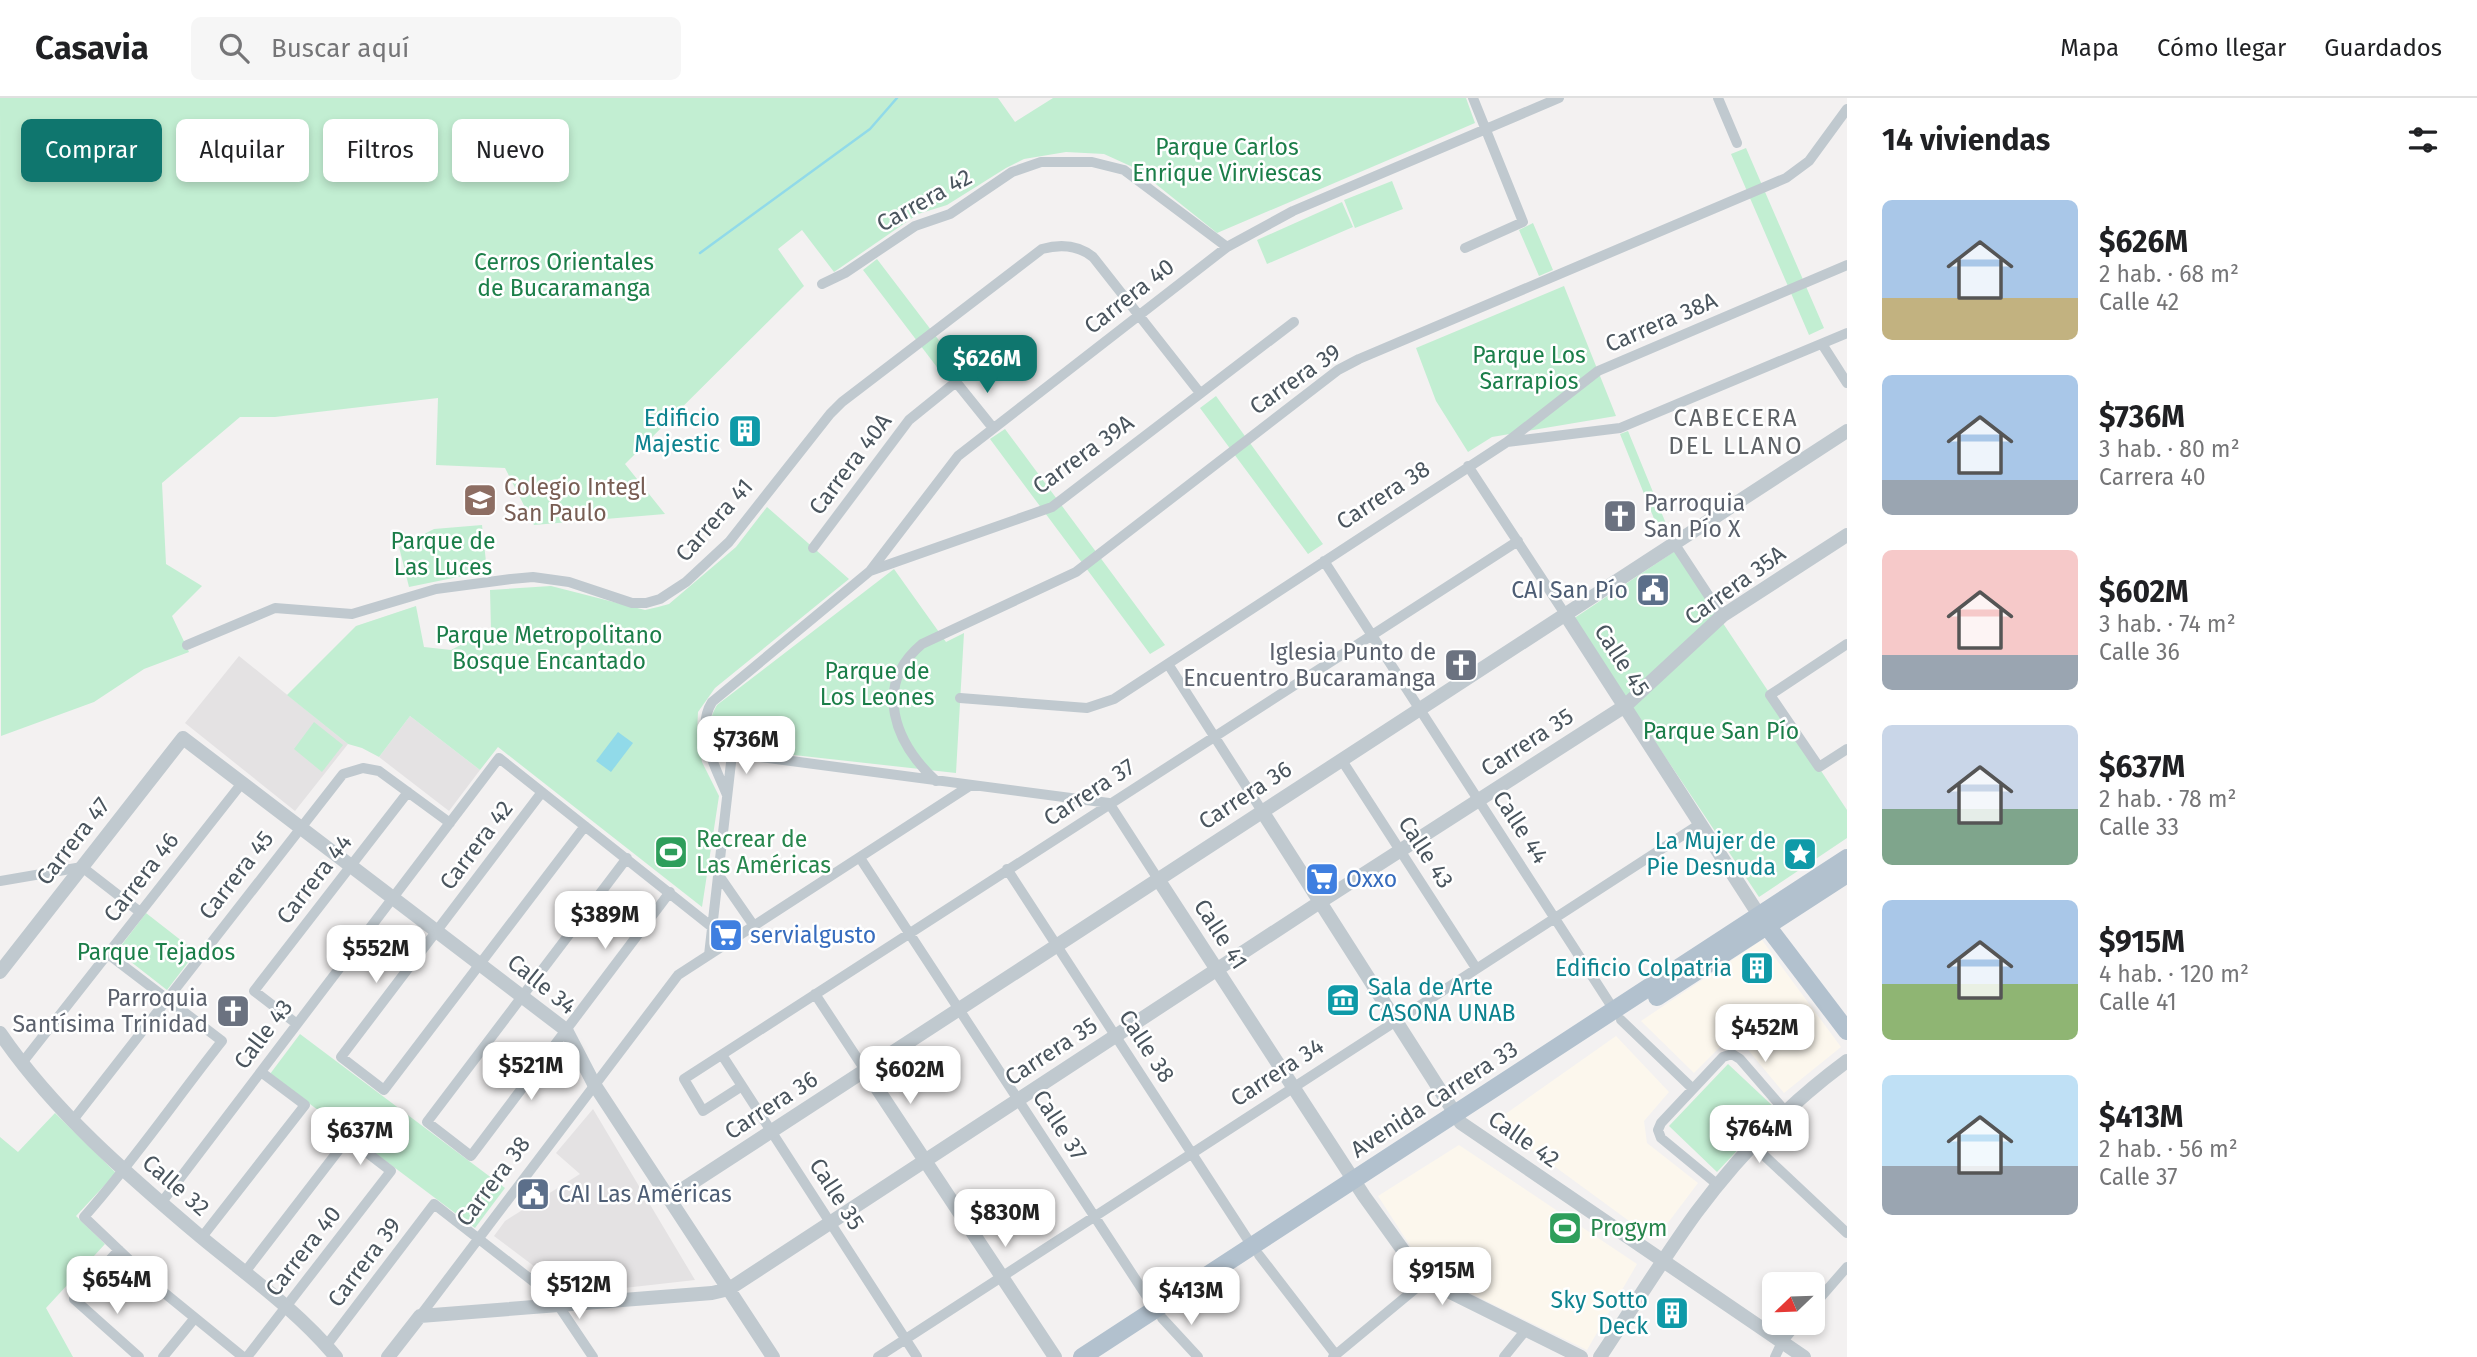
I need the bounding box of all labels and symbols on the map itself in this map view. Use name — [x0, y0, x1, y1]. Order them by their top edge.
park label: Parque Carlos Enrique Virviescas — [1132, 133, 1322, 187]
street label: Carrera 42 — [871, 162, 977, 238]
park label: Cerros Orientales de Bucaramanga — [474, 248, 654, 302]
street label: Carrera 40 — [1078, 252, 1180, 340]
street label: Carrera 38A — [1601, 286, 1722, 358]
pin: $626M — [938, 336, 1036, 395]
street label: Carrera 39 — [1244, 337, 1346, 421]
park label: Parque Los Sarrapios — [1472, 341, 1586, 395]
place label: Edificio Majestic — [634, 404, 720, 458]
district label: CABECERA DEL LLANO — [1668, 404, 1804, 460]
street label: Carrera 40A — [803, 407, 898, 520]
street label: Carrera 39A — [1027, 408, 1139, 500]
building icon: Edificio Majestic — [726, 412, 764, 450]
street label: Carrera 38 — [1331, 455, 1435, 535]
place label: Colegio Integl San Paulo — [504, 473, 647, 527]
street label: Carrera 41 — [669, 473, 759, 567]
school or university icon: Colegio Integl San Paulo — [461, 481, 499, 519]
place label: Parroquia San Pío X — [1644, 489, 1745, 543]
church icon: Parroquia San Pío X — [1601, 497, 1639, 535]
park label: Parque de Las Luces — [391, 527, 495, 581]
street label: Carrera 35A — [1679, 539, 1791, 631]
public building icon: CAI San Pío — [1634, 571, 1672, 609]
place label: CAI San Pío — [1511, 576, 1628, 604]
street label: Calle 45 — [1588, 619, 1656, 701]
park label: Parque Metropolitano Bosque Encantado — [436, 621, 662, 675]
place label: Iglesia Punto de Encuentro Bucaramanga — [1183, 638, 1436, 692]
church icon: Iglesia Punto de Encuentro Bucaramanga — [1442, 646, 1480, 684]
park label: Parque de Los Leones — [820, 657, 934, 711]
street label: Carrera 35 — [1476, 702, 1578, 782]
pin: $736M — [697, 716, 795, 776]
park label: Parque San Pío — [1643, 717, 1799, 745]
street label: Carrera 37 — [1038, 752, 1140, 832]
street label: Carrera 36 — [1193, 755, 1297, 835]
street label: Calle 44 — [1487, 785, 1555, 869]
street label: Carrera 47 — [30, 792, 116, 890]
street label: Carrera 42 — [433, 795, 519, 895]
street label: Calle 43 — [1392, 811, 1460, 893]
street label: Carrera 45 — [193, 825, 279, 925]
place label: Recrear de Las Américas — [696, 825, 831, 879]
street label: Carrera 46 — [97, 827, 185, 927]
place label: La Mujer de Pie Desnuda — [1646, 827, 1776, 881]
street label: Carrera 44 — [270, 829, 358, 929]
sports icon: Recrear de Las Américas — [652, 833, 690, 871]
place icon: La Mujer de Pie Desnuda — [1781, 835, 1819, 873]
supermarket icon: Oxxo — [1303, 860, 1341, 898]
place label: Oxxo — [1346, 865, 1397, 893]
pin: $389M — [556, 892, 654, 951]
street label: Calle 41 — [1188, 894, 1254, 974]
supermarket icon: servialgusto — [707, 916, 745, 954]
place label: servialgusto — [750, 921, 876, 949]
pin: $552M — [327, 926, 425, 985]
park label: Parque Tejados — [77, 938, 235, 966]
street label: Calle 34 — [502, 948, 582, 1020]
building icon: Edificio Colpatria — [1738, 949, 1776, 987]
place label: Edificio Colpatria — [1555, 954, 1732, 982]
place label: Sala de Arte CASONA UNAB — [1368, 973, 1516, 1027]
museum icon: Sala de Arte CASONA UNAB — [1324, 981, 1362, 1019]
place label: Parroquia Santísima Trinidad — [13, 984, 208, 1038]
church icon: Parroquia Santísima Trinidad — [214, 992, 252, 1030]
street label: Calle 43 — [228, 994, 298, 1074]
street label: Calle 38 — [1113, 1004, 1181, 1088]
pin: $452M — [1716, 1004, 1814, 1064]
street label: Carrera 35 — [1000, 1011, 1102, 1091]
street label: Carrera 34 — [1225, 1032, 1329, 1112]
street label: Avenida Carrera 33 — [1345, 1035, 1523, 1163]
pin: $521M — [482, 1042, 580, 1102]
pin: $602M — [861, 1046, 959, 1106]
street label: Carrera 36 — [719, 1065, 823, 1145]
street label: Calle 37 — [1027, 1084, 1093, 1166]
street label: Calle 42 — [1483, 1105, 1565, 1173]
pin: $764M — [1710, 1105, 1808, 1165]
pin: $637M — [311, 1108, 409, 1167]
street label: Carrera 38 — [450, 1130, 536, 1232]
street label: Calle 32 — [137, 1148, 215, 1222]
street label: Calle 35 — [803, 1153, 871, 1235]
public building icon: CAI Las Américas — [514, 1175, 552, 1213]
place label: CAI Las Américas — [558, 1180, 732, 1208]
pin: $830M — [956, 1190, 1054, 1249]
street label: Carrera 40 — [259, 1200, 347, 1302]
sports icon: Progym — [1546, 1209, 1584, 1247]
street label: Carrera 39 — [321, 1212, 407, 1312]
place label: Progym — [1590, 1214, 1668, 1242]
pin: $915M — [1393, 1248, 1491, 1307]
pin: $654M — [68, 1256, 166, 1316]
pin: $512M — [530, 1262, 628, 1321]
pin: $413M — [1142, 1268, 1240, 1327]
north arrow — [1762, 1272, 1825, 1335]
place label: Sky Sotto Deck — [1551, 1286, 1648, 1340]
building icon: Sky Sotto Deck — [1653, 1294, 1691, 1332]

